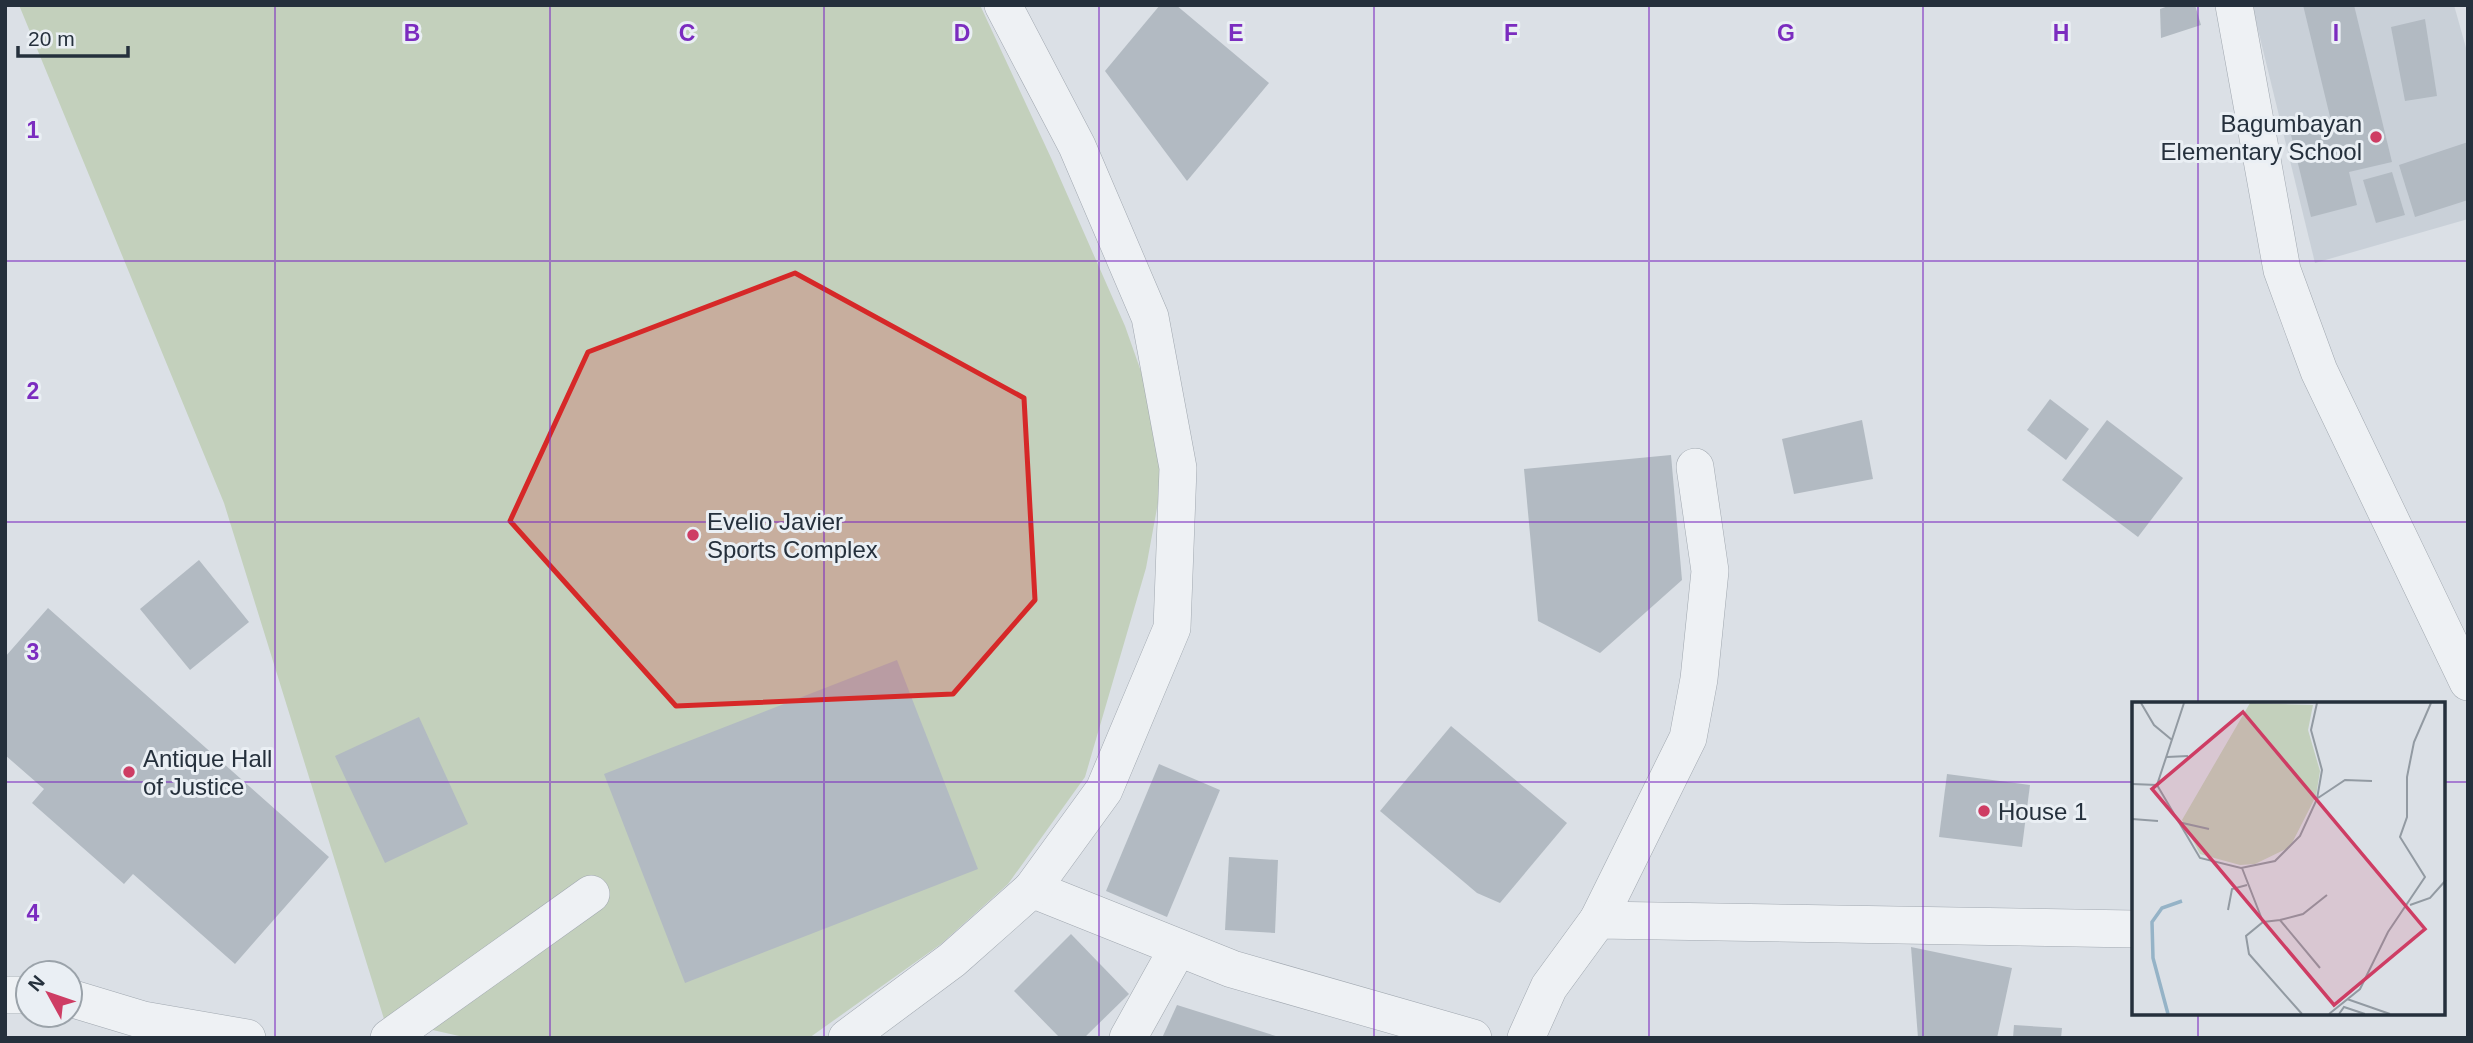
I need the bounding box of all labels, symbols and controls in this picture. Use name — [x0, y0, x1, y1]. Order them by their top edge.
scale bar — [18, 14, 128, 58]
text: B — [404, 20, 420, 46]
text: C — [679, 20, 695, 46]
text: D — [954, 20, 970, 46]
text: E — [1228, 20, 1244, 46]
text: F — [1504, 20, 1518, 46]
text: G — [1777, 20, 1795, 46]
text: H — [2053, 20, 2069, 46]
text: I — [2333, 20, 2339, 46]
text: 20 m — [28, 27, 75, 50]
place label: Bagumbayan Elementary School — [2161, 110, 2362, 165]
text: 1 — [27, 117, 40, 143]
marker: Bagumbayan Elementary School — [2368, 129, 2384, 145]
text: 2 — [27, 378, 39, 404]
place label: Evelio Javier Sports Complex — [707, 508, 878, 563]
marker: Evelio Javier Sports Complex — [685, 527, 701, 543]
text: 3 — [27, 639, 39, 665]
inset map — [2132, 702, 2445, 1015]
place label: Antique Hall of Justice — [143, 745, 272, 800]
marker: Antique Hall of Justice — [121, 764, 137, 780]
place label: House 1 — [1998, 798, 2087, 825]
marker: House 1 — [1976, 803, 1992, 819]
text: 4 — [27, 900, 40, 926]
north arrow — [14, 959, 84, 1029]
text: N — [24, 971, 49, 995]

